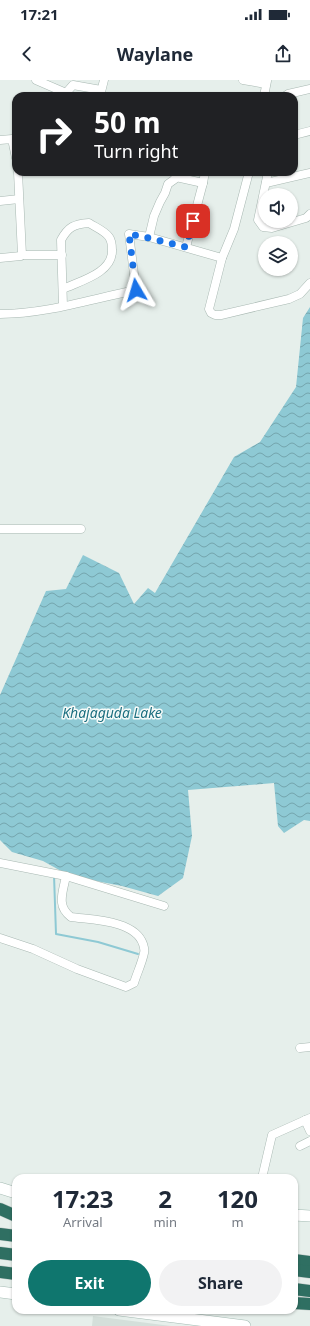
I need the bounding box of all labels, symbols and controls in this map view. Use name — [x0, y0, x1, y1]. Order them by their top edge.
text: 17:21 — [20, 4, 59, 24]
text: Waylane — [117, 42, 193, 66]
icon: back — [16, 43, 38, 65]
icon: share — [272, 43, 294, 65]
text: 50 m — [94, 103, 161, 141]
icon: right — [28, 108, 80, 160]
text: Turn right — [94, 139, 178, 163]
map controls — [258, 188, 298, 276]
button: sound — [258, 188, 298, 228]
pin — [176, 204, 210, 238]
icon: arrive — [182, 210, 204, 232]
button: layers — [258, 236, 298, 276]
position arrow — [115, 269, 157, 311]
water label: Khajaguda Lake — [62, 703, 162, 722]
text: 17:23 — [52, 1182, 114, 1215]
text: 2 — [158, 1182, 172, 1215]
text: 120 — [217, 1182, 258, 1215]
text: Arrival — [63, 1213, 103, 1231]
text: min — [153, 1213, 177, 1231]
text: m — [231, 1213, 244, 1231]
button: Exit — [28, 1260, 151, 1306]
button: Share — [159, 1260, 282, 1306]

